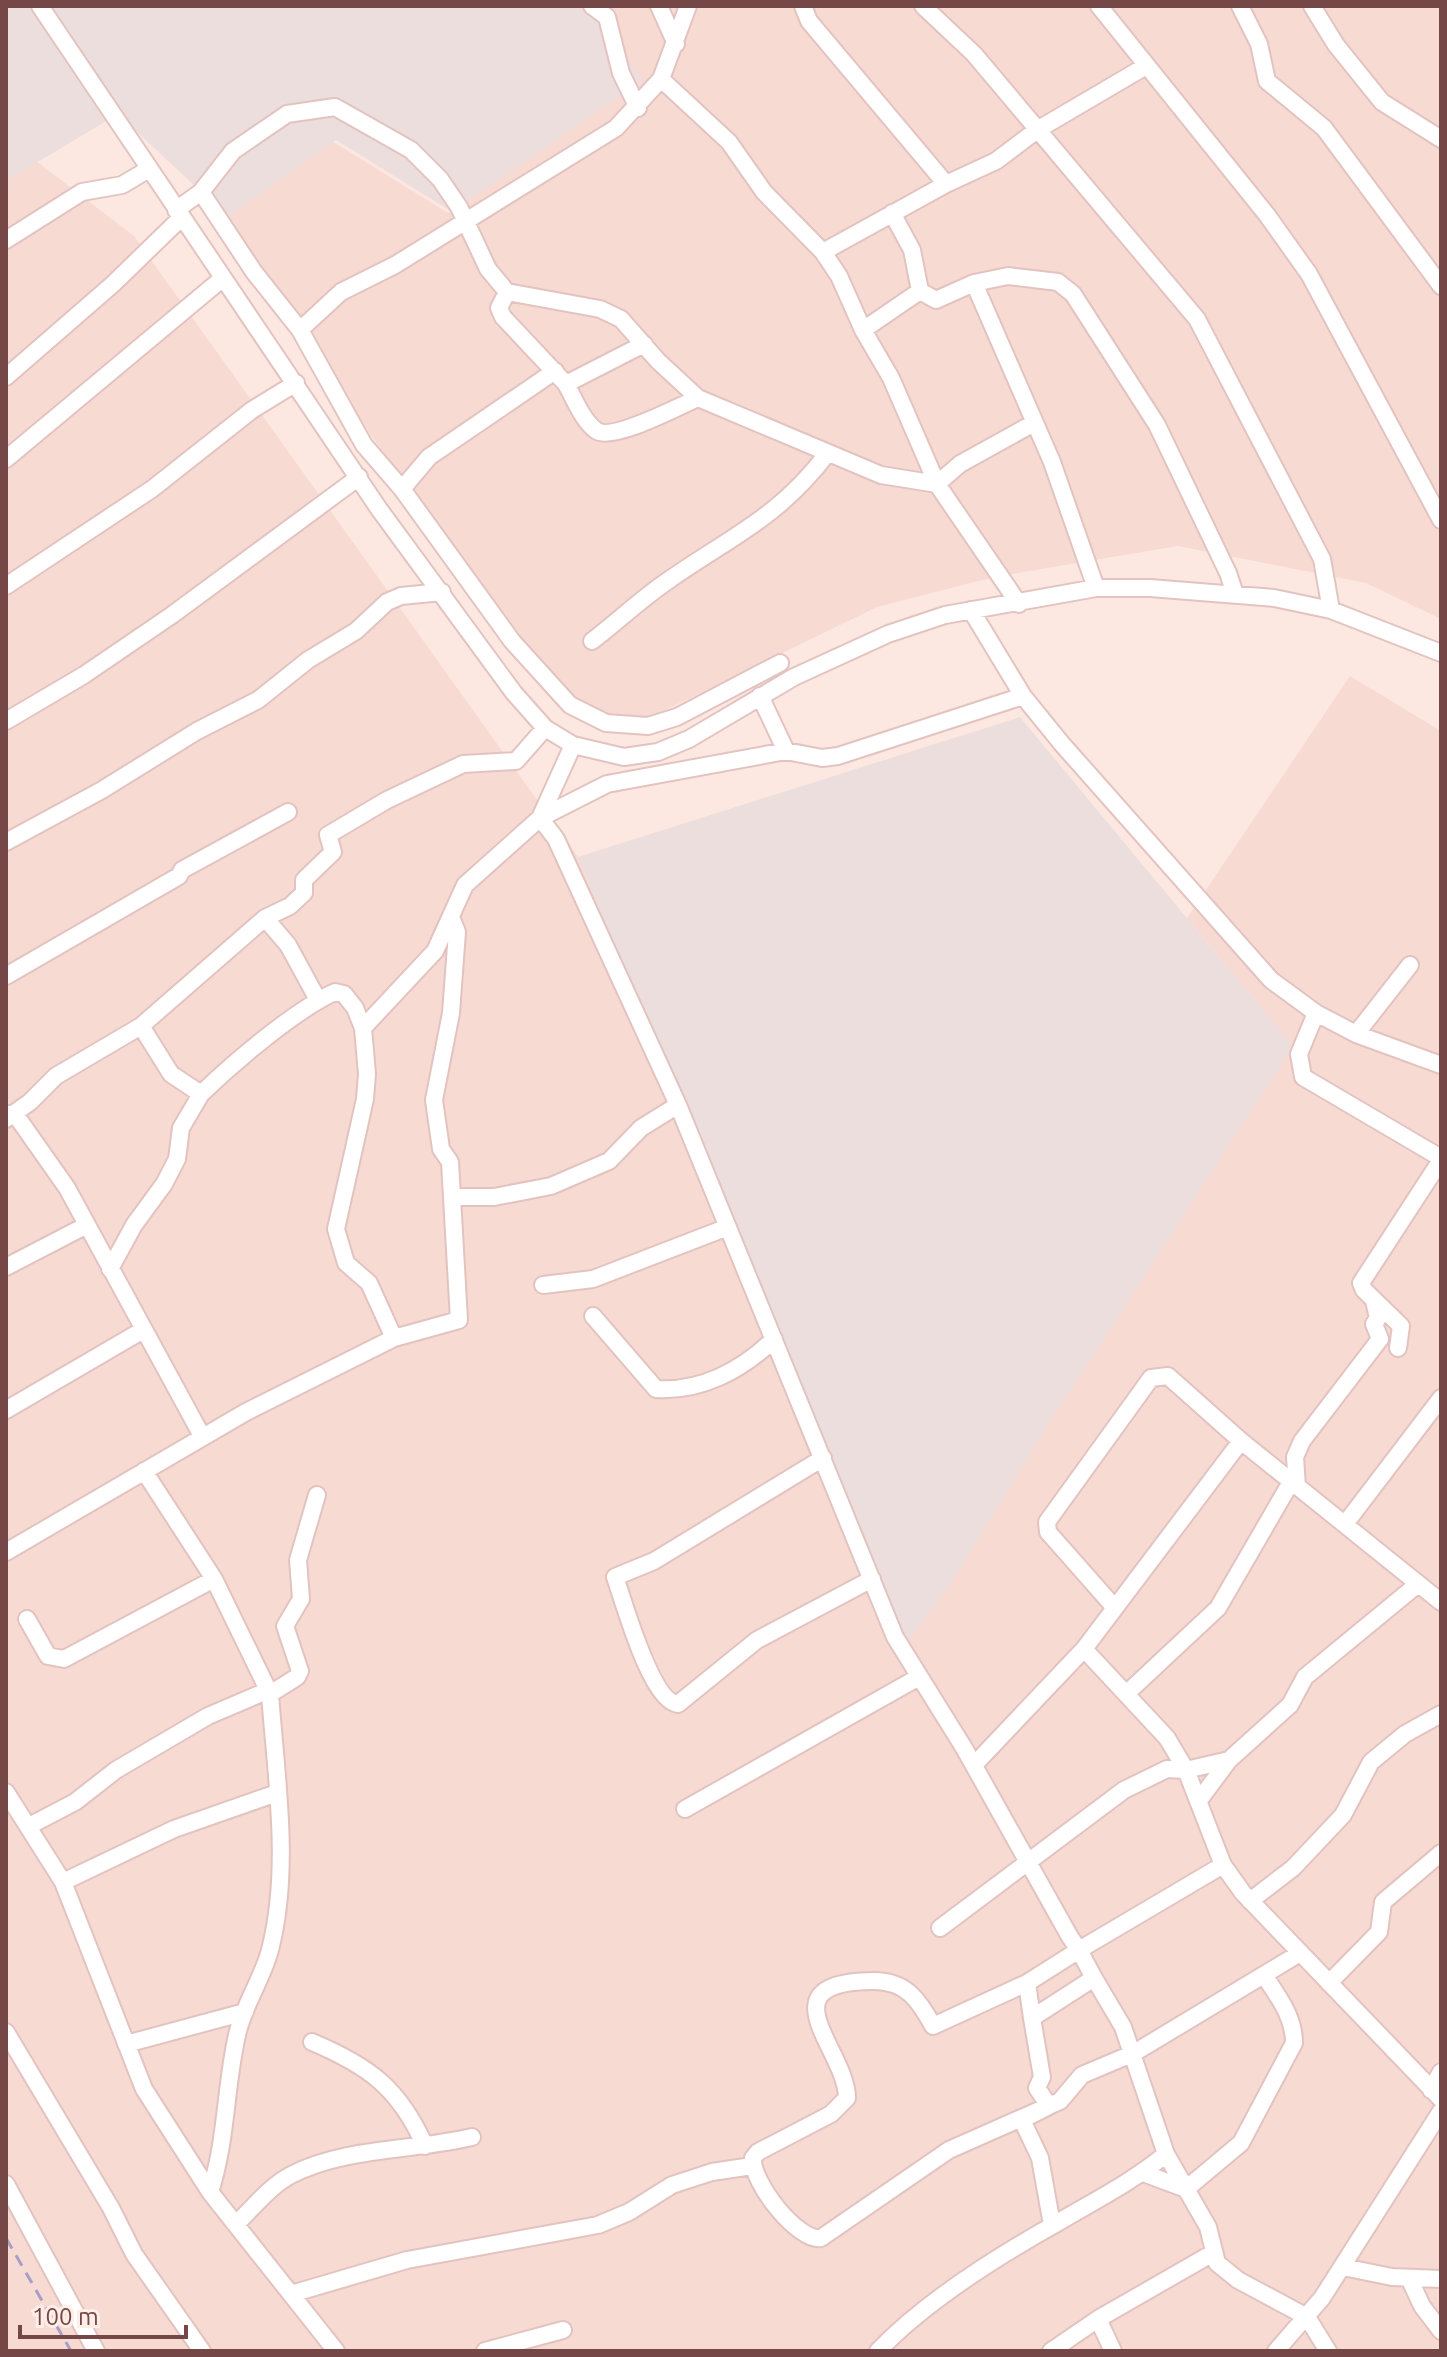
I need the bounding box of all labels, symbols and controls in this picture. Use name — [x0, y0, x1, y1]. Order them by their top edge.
scale bar — [20, 2289, 186, 2339]
text: 100 m — [32, 2303, 99, 2330]

